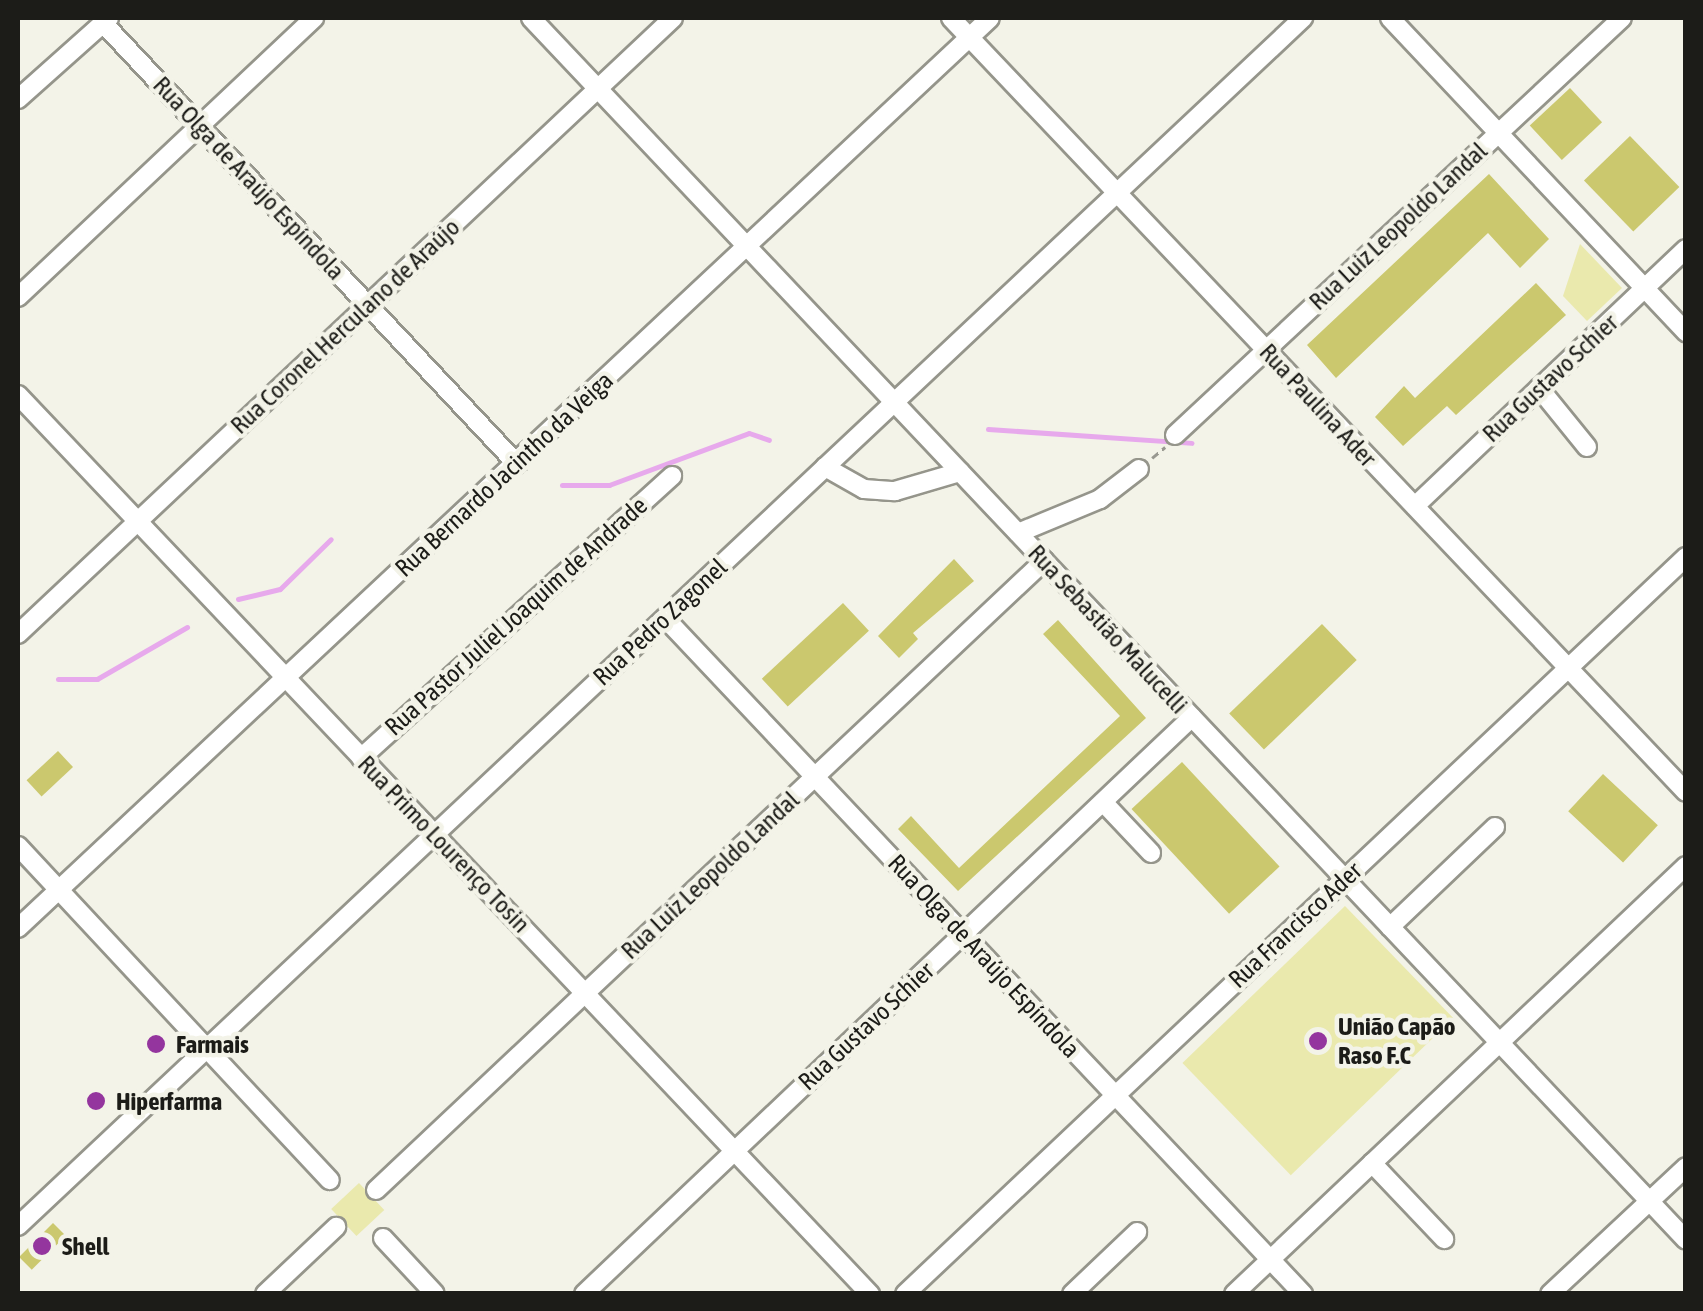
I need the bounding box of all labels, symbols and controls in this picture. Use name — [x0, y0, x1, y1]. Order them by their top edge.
street label: Rua Olga de Araújo Espíndola — [147, 70, 351, 286]
street label: Rua Luiz Leopoldo Landal — [1303, 136, 1493, 316]
street label: Rua Coronel Herculano de Araújo — [224, 212, 466, 440]
street label: Rua Gustavo Schier — [1476, 308, 1624, 448]
street label: Rua Paulina Ader — [1253, 337, 1383, 473]
street label: Rua Bernardo Jacintho da Veiga — [389, 365, 619, 583]
street label: Rua Pastor Juliel Joaquim de Andrade — [379, 490, 653, 742]
street label: Rua Sebastião Malucelli — [1022, 538, 1194, 720]
street label: Rua Pedro Zagonel — [587, 552, 733, 692]
street label: Rua Primo Lourenço Tosin — [352, 749, 536, 939]
street label: Rua Luiz Leopoldo Landal — [615, 785, 805, 965]
street label: Rua Olga de Araújo Espíndola — [882, 848, 1086, 1064]
street label: Rua Francisco Ader — [1222, 856, 1368, 994]
street label: Rua Gustavo Schier — [792, 956, 940, 1096]
place label: União Capão Raso F.C — [1338, 1012, 1456, 1071]
place label: Farmais — [176, 1029, 249, 1059]
marker: União Capão Raso F.C — [1307, 1030, 1329, 1052]
marker: Farmais — [145, 1033, 167, 1055]
place label: Hiperfarma — [116, 1086, 222, 1116]
marker: Hiperfarma — [85, 1090, 107, 1112]
place label: Shell — [62, 1231, 109, 1261]
marker: Shell — [31, 1235, 53, 1257]

